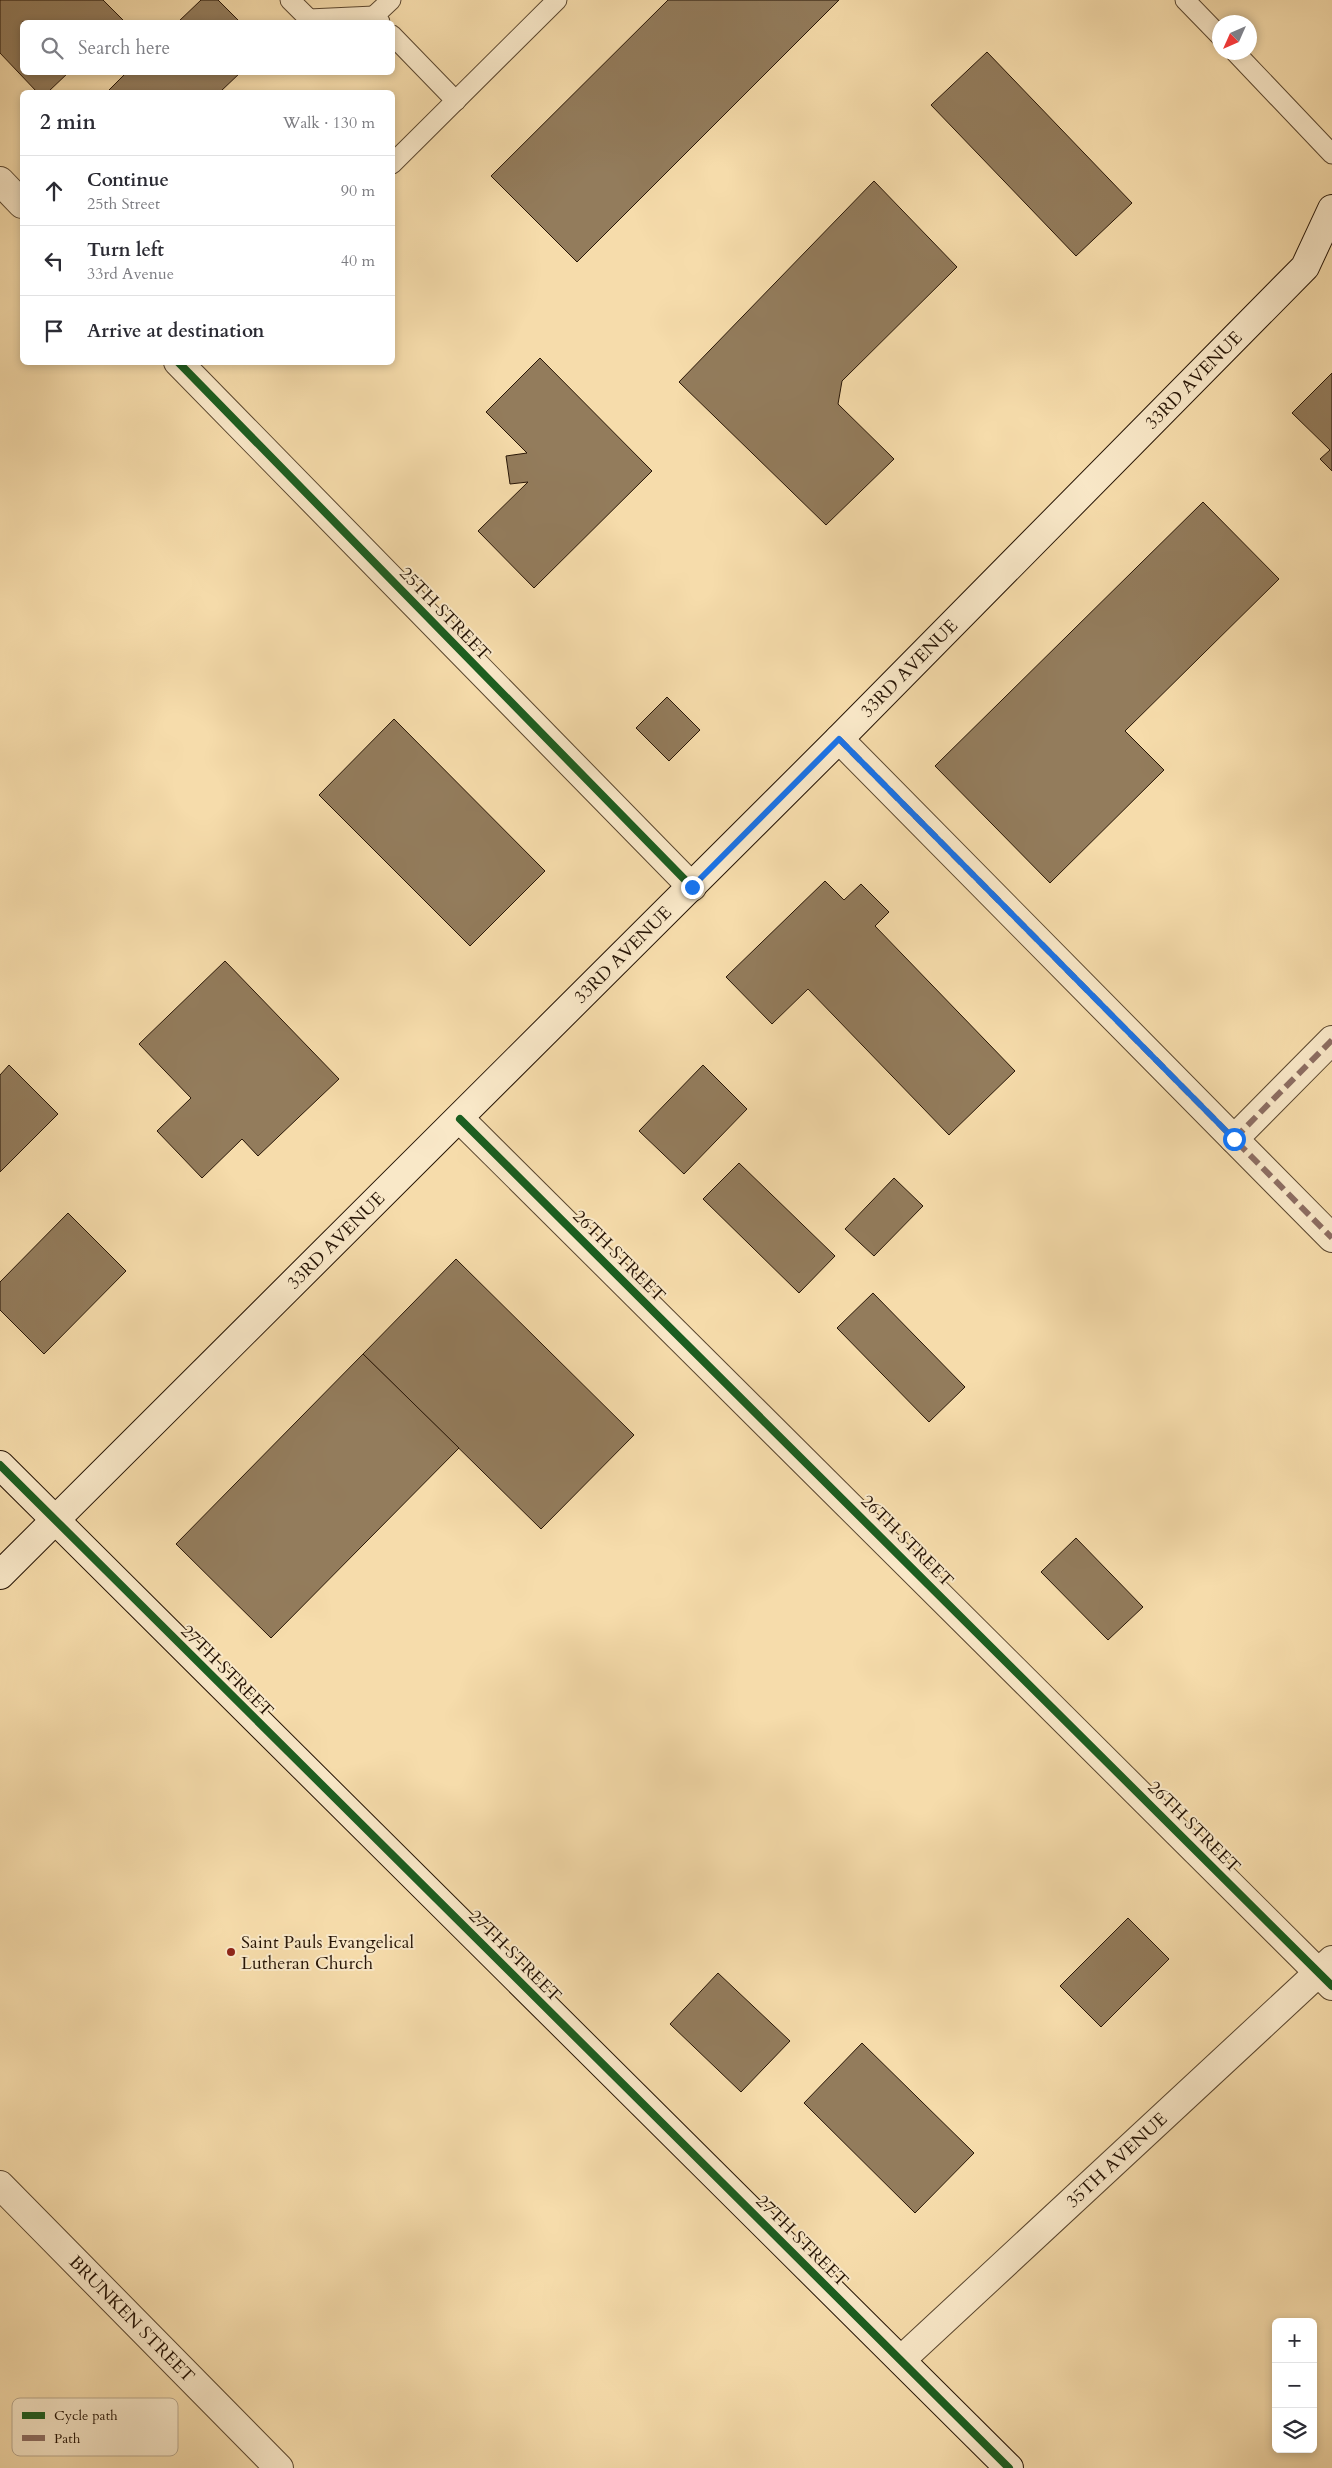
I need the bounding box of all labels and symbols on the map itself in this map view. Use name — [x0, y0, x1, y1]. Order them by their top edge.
north arrow — [1212, 15, 1257, 60]
street label: 33RD AVENUE — [1139, 325, 1248, 435]
street label: 25TH STREET — [394, 562, 496, 666]
street label: 33RD AVENUE — [855, 614, 963, 723]
route end — [681, 876, 704, 899]
street label: 33RD AVENUE — [568, 900, 677, 1009]
route start — [1223, 1128, 1246, 1151]
street label: 33RD AVENUE — [281, 1186, 390, 1295]
street label: 26TH STREET — [567, 1204, 671, 1308]
street label: 26TH STREET — [855, 1489, 959, 1593]
street label: 27TH STREET — [175, 1619, 279, 1723]
street label: 26TH STREET — [1142, 1775, 1246, 1879]
street label: 27TH STREET — [463, 1904, 567, 2008]
place label: Saint Pauls Evangelical Lutheran Church — [241, 1930, 414, 1976]
marker: Saint Pauls Evangelical Lutheran Church — [225, 1946, 237, 1958]
street label: 35TH AVENUE — [1060, 2107, 1173, 2213]
street label: 27TH STREET — [750, 2189, 854, 2293]
street label: BRUNKEN STREET — [64, 2250, 200, 2388]
legend — [12, 2398, 178, 2456]
text: Cycle path — [54, 2406, 118, 2425]
text: Path — [54, 2429, 81, 2448]

